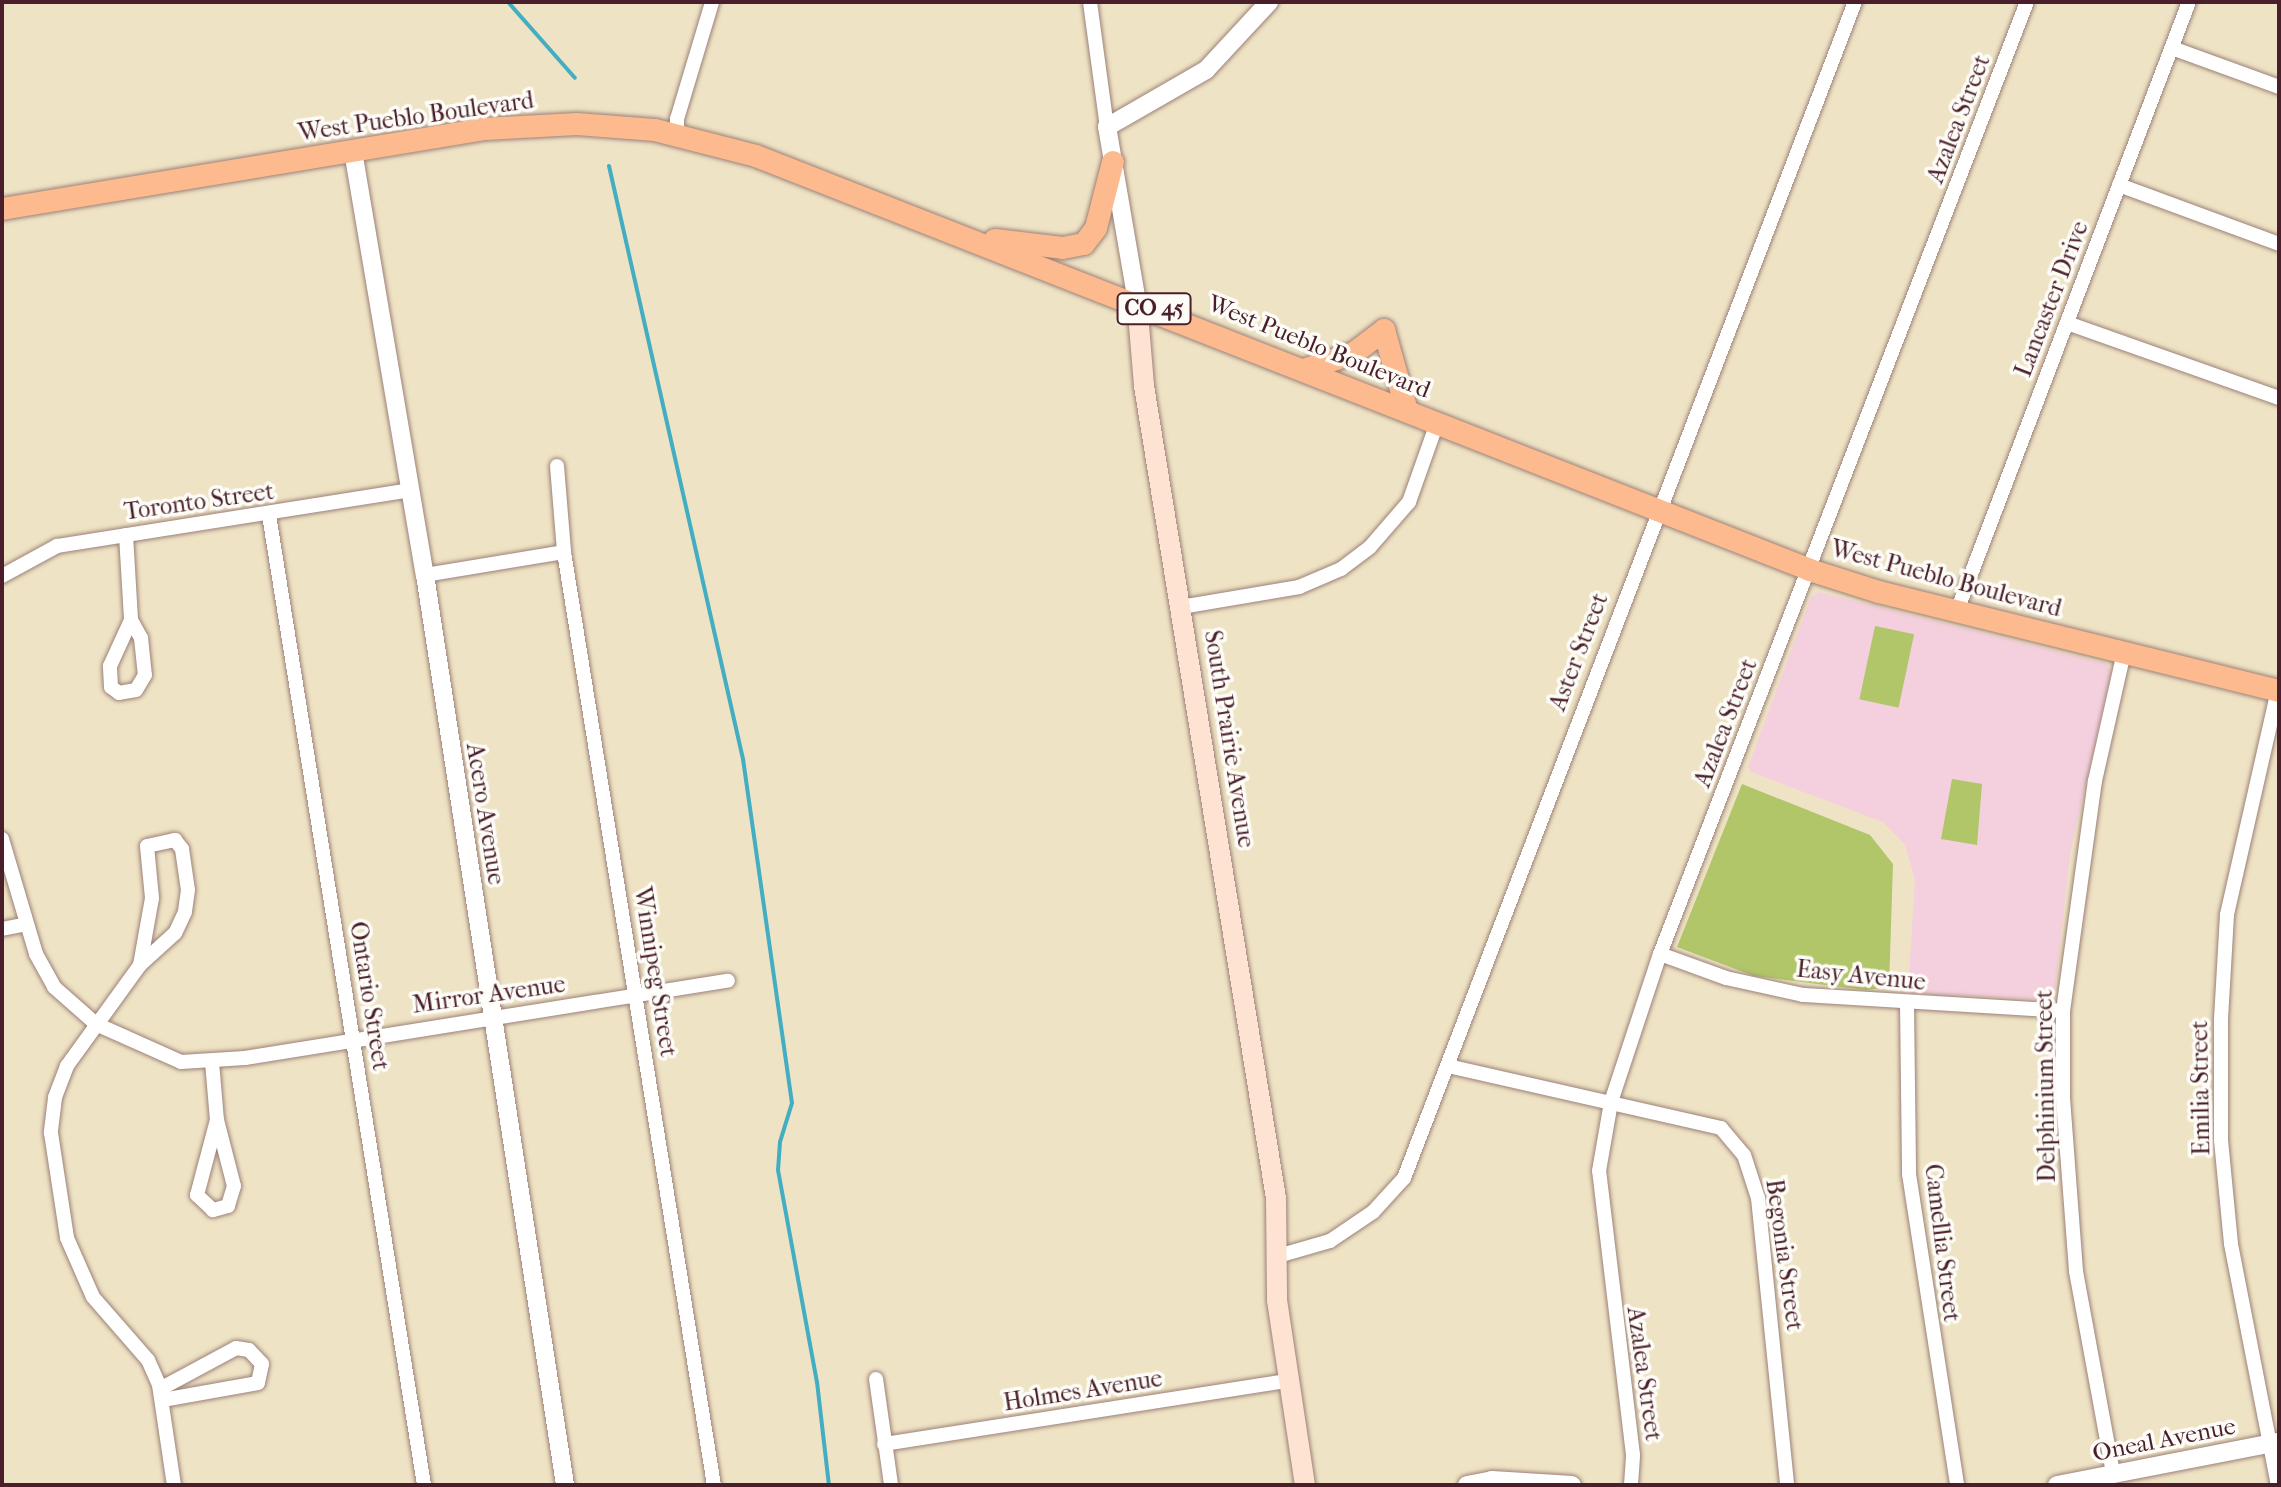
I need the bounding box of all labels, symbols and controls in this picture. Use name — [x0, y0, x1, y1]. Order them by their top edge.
street label: Azalea Street — [1921, 51, 1997, 187]
street label: West Pueblo Boulevard — [296, 86, 536, 148]
street label: Lancaster Drive — [2009, 217, 2095, 381]
street label: West Pueblo Boulevard — [1204, 289, 1434, 405]
road number: CO 45 — [1116, 291, 1192, 327]
street label: Toronto Street — [122, 477, 276, 527]
street label: West Pueblo Boulevard — [1828, 534, 2064, 624]
street label: Aster Street — [1543, 589, 1615, 715]
street label: South Prairie Avenue — [1198, 628, 1260, 850]
street label: Azalea Street — [1688, 655, 1764, 791]
street label: Acero Avenue — [460, 741, 510, 887]
street label: Winnipeg Street — [627, 885, 683, 1059]
street label: Ontario Street — [343, 920, 395, 1072]
street label: Easy Avenue — [1795, 955, 1927, 997]
street label: Mirror Avenue — [411, 970, 567, 1020]
street label: Delphinium Street — [2030, 989, 2062, 1183]
street label: Emilia Street — [2185, 1020, 2217, 1156]
street label: Camellia Street — [1918, 1162, 1966, 1324]
street label: Begonia Street — [1759, 1177, 1809, 1333]
street label: Azalea Street — [1620, 1305, 1668, 1443]
street label: Holmes Avenue — [1001, 1364, 1165, 1418]
street label: Oneal Avenue — [2090, 1412, 2238, 1468]

